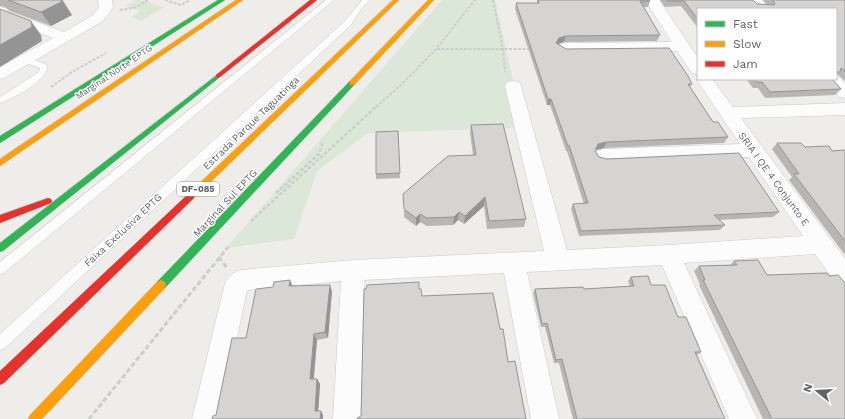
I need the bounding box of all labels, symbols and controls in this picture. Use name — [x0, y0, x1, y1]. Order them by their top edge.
legend — [697, 8, 837, 80]
text: Fast — [733, 17, 758, 31]
text: Slow — [733, 37, 761, 51]
street label: Marginal Norte EPTG — [74, 43, 154, 101]
text: Jam — [733, 57, 758, 71]
street label: Estrada Parque Taguatinga — [201, 74, 302, 172]
street label: SRIA I QE 4 Conjunto E — [736, 130, 812, 228]
street label: Marginal Sul EPTG — [191, 167, 259, 239]
road number: DF-085 — [177, 182, 219, 196]
street label: Faixa Exclusiva EPTG — [82, 191, 164, 269]
north arrow — [797, 371, 837, 411]
text: N — [801, 382, 815, 394]

